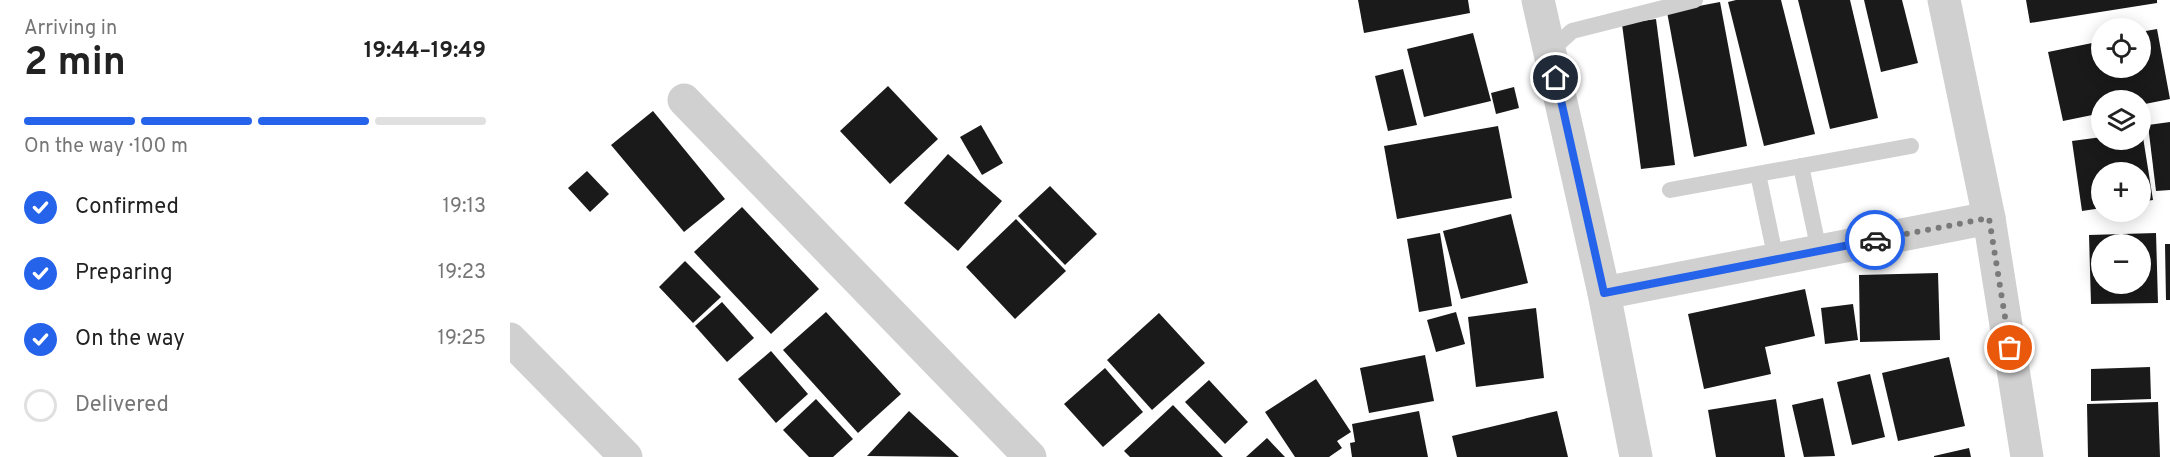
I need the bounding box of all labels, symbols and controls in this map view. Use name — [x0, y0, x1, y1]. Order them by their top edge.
text: Arriving in — [24, 16, 117, 42]
map controls — [2091, 18, 2151, 294]
button: locate — [2091, 18, 2151, 78]
text: 19:44–19:49 — [364, 38, 486, 65]
text: 2 min — [24, 40, 126, 89]
pin — [1530, 52, 1581, 103]
icon: home — [1539, 61, 1572, 94]
button: layers — [2091, 90, 2151, 150]
text: On the way · 100 m — [24, 134, 188, 160]
button: + — [2091, 162, 2151, 222]
icon: check — [24, 191, 57, 224]
text: Confirmed — [75, 194, 179, 221]
text: 19:13 — [443, 194, 486, 220]
courier — [1845, 210, 1905, 270]
icon: car — [1859, 224, 1892, 257]
button: − — [2091, 234, 2151, 294]
icon: check — [24, 257, 57, 290]
text: Preparing — [75, 260, 173, 287]
text: 19:23 — [438, 260, 486, 286]
pin — [1984, 322, 2035, 373]
icon: check — [24, 323, 57, 356]
text: On the way — [75, 326, 185, 353]
text: 19:25 — [437, 326, 486, 352]
icon: bag — [1993, 331, 2026, 364]
text: Delivered — [75, 392, 169, 419]

